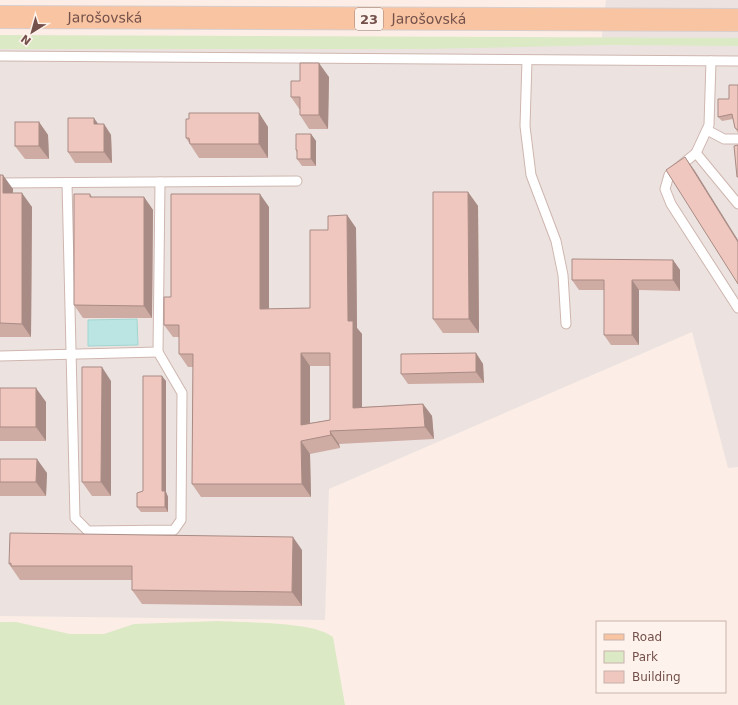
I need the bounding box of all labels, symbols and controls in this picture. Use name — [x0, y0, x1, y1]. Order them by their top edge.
road number: 23 — [355, 8, 383, 30]
street label: Jarošovská — [67, 9, 142, 26]
street label: Jarošovská — [391, 11, 466, 27]
north arrow — [12, 12, 52, 52]
text: N — [19, 32, 34, 48]
legend — [596, 621, 726, 693]
text: Road — [632, 630, 662, 644]
text: Park — [632, 650, 658, 664]
text: Building — [632, 670, 681, 684]

